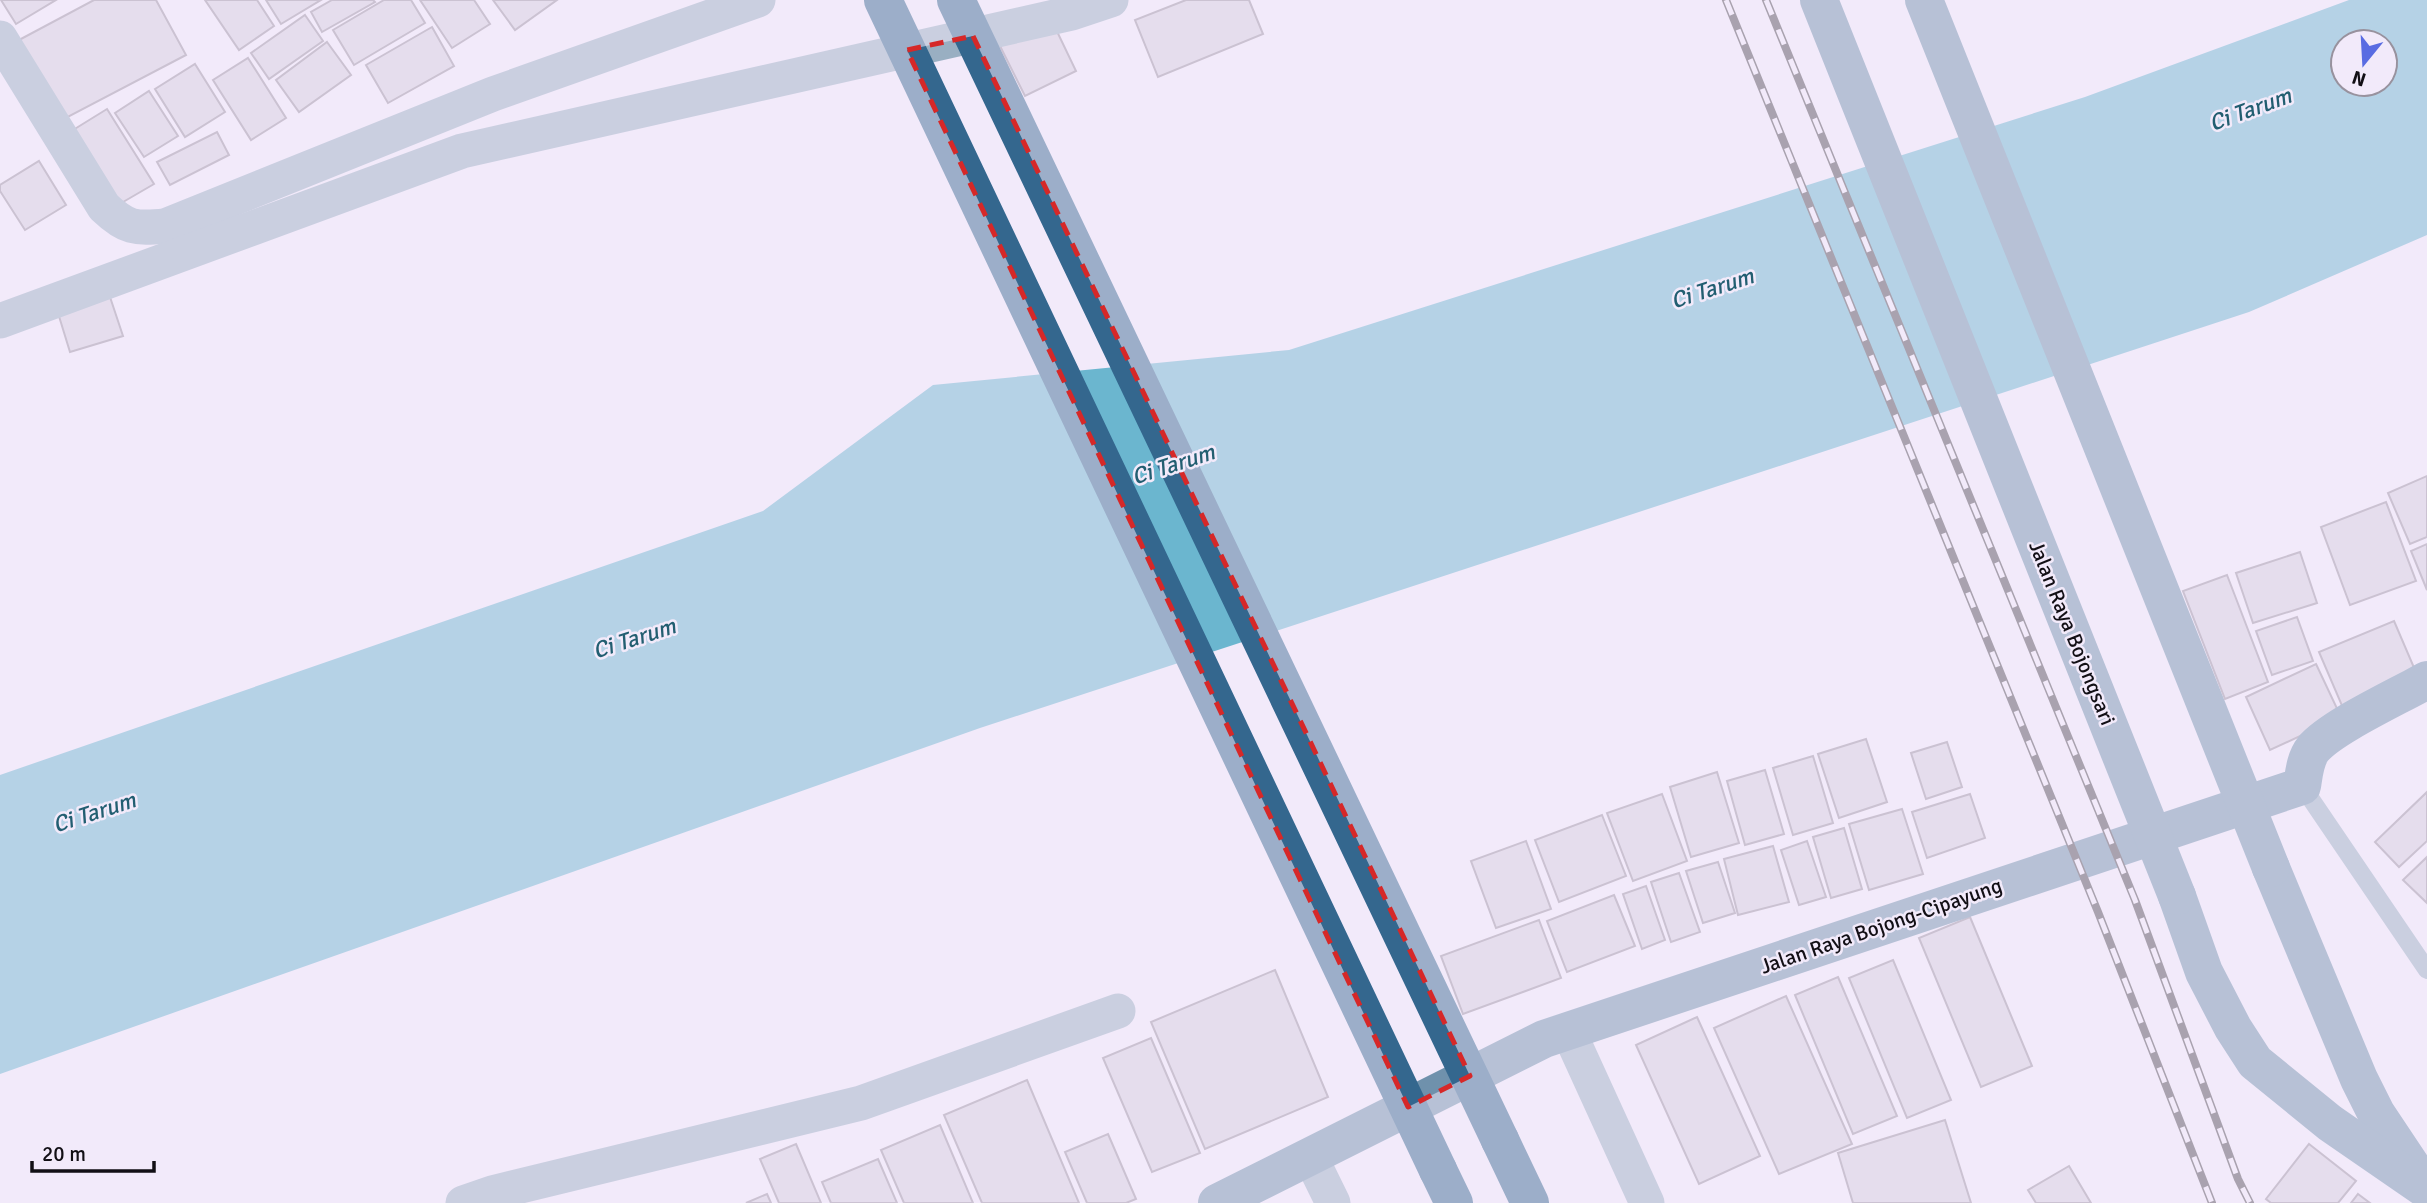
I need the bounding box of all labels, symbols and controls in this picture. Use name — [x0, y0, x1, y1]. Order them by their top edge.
north arrow — [2329, 28, 2399, 98]
text: N — [2349, 65, 2369, 92]
water label: Ci Tarum — [2205, 81, 2296, 138]
water label: Ci Tarum — [1667, 261, 1758, 316]
water label: Ci Tarum — [1128, 437, 1219, 492]
street label: Jalan Raya Bojongsari — [2023, 537, 2121, 729]
water label: Ci Tarum — [589, 611, 680, 666]
water label: Ci Tarum — [49, 785, 140, 840]
street label: Jalan Raya Bojong-Cipayung — [1757, 872, 2005, 980]
scale bar — [32, 1130, 154, 1174]
text: 20 m — [42, 1141, 86, 1167]

